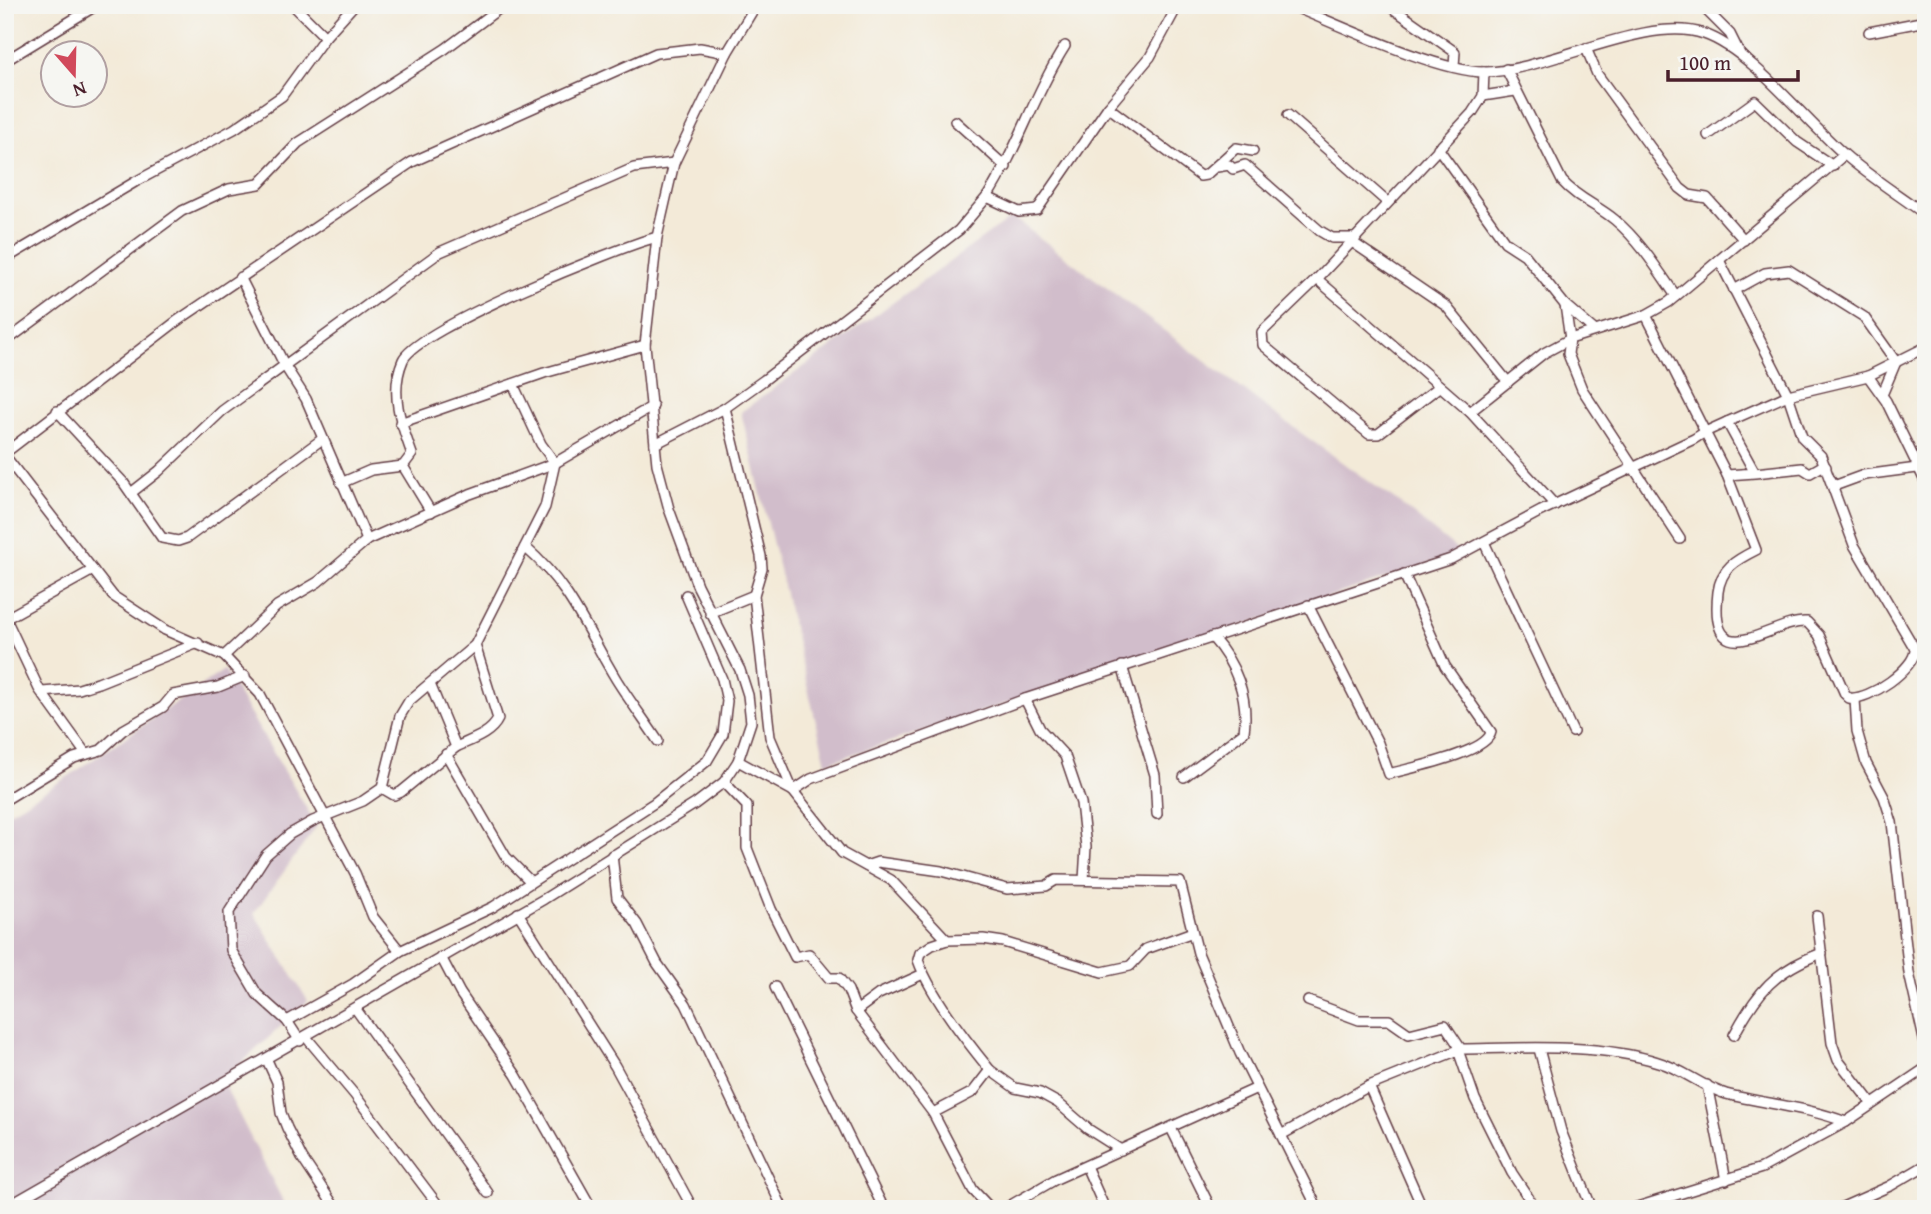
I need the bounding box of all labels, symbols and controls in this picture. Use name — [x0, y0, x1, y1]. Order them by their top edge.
north arrow — [38, 38, 108, 108]
scale bar — [1668, 38, 1798, 82]
text: 100 m — [1679, 47, 1731, 78]
text: N — [69, 75, 91, 105]

